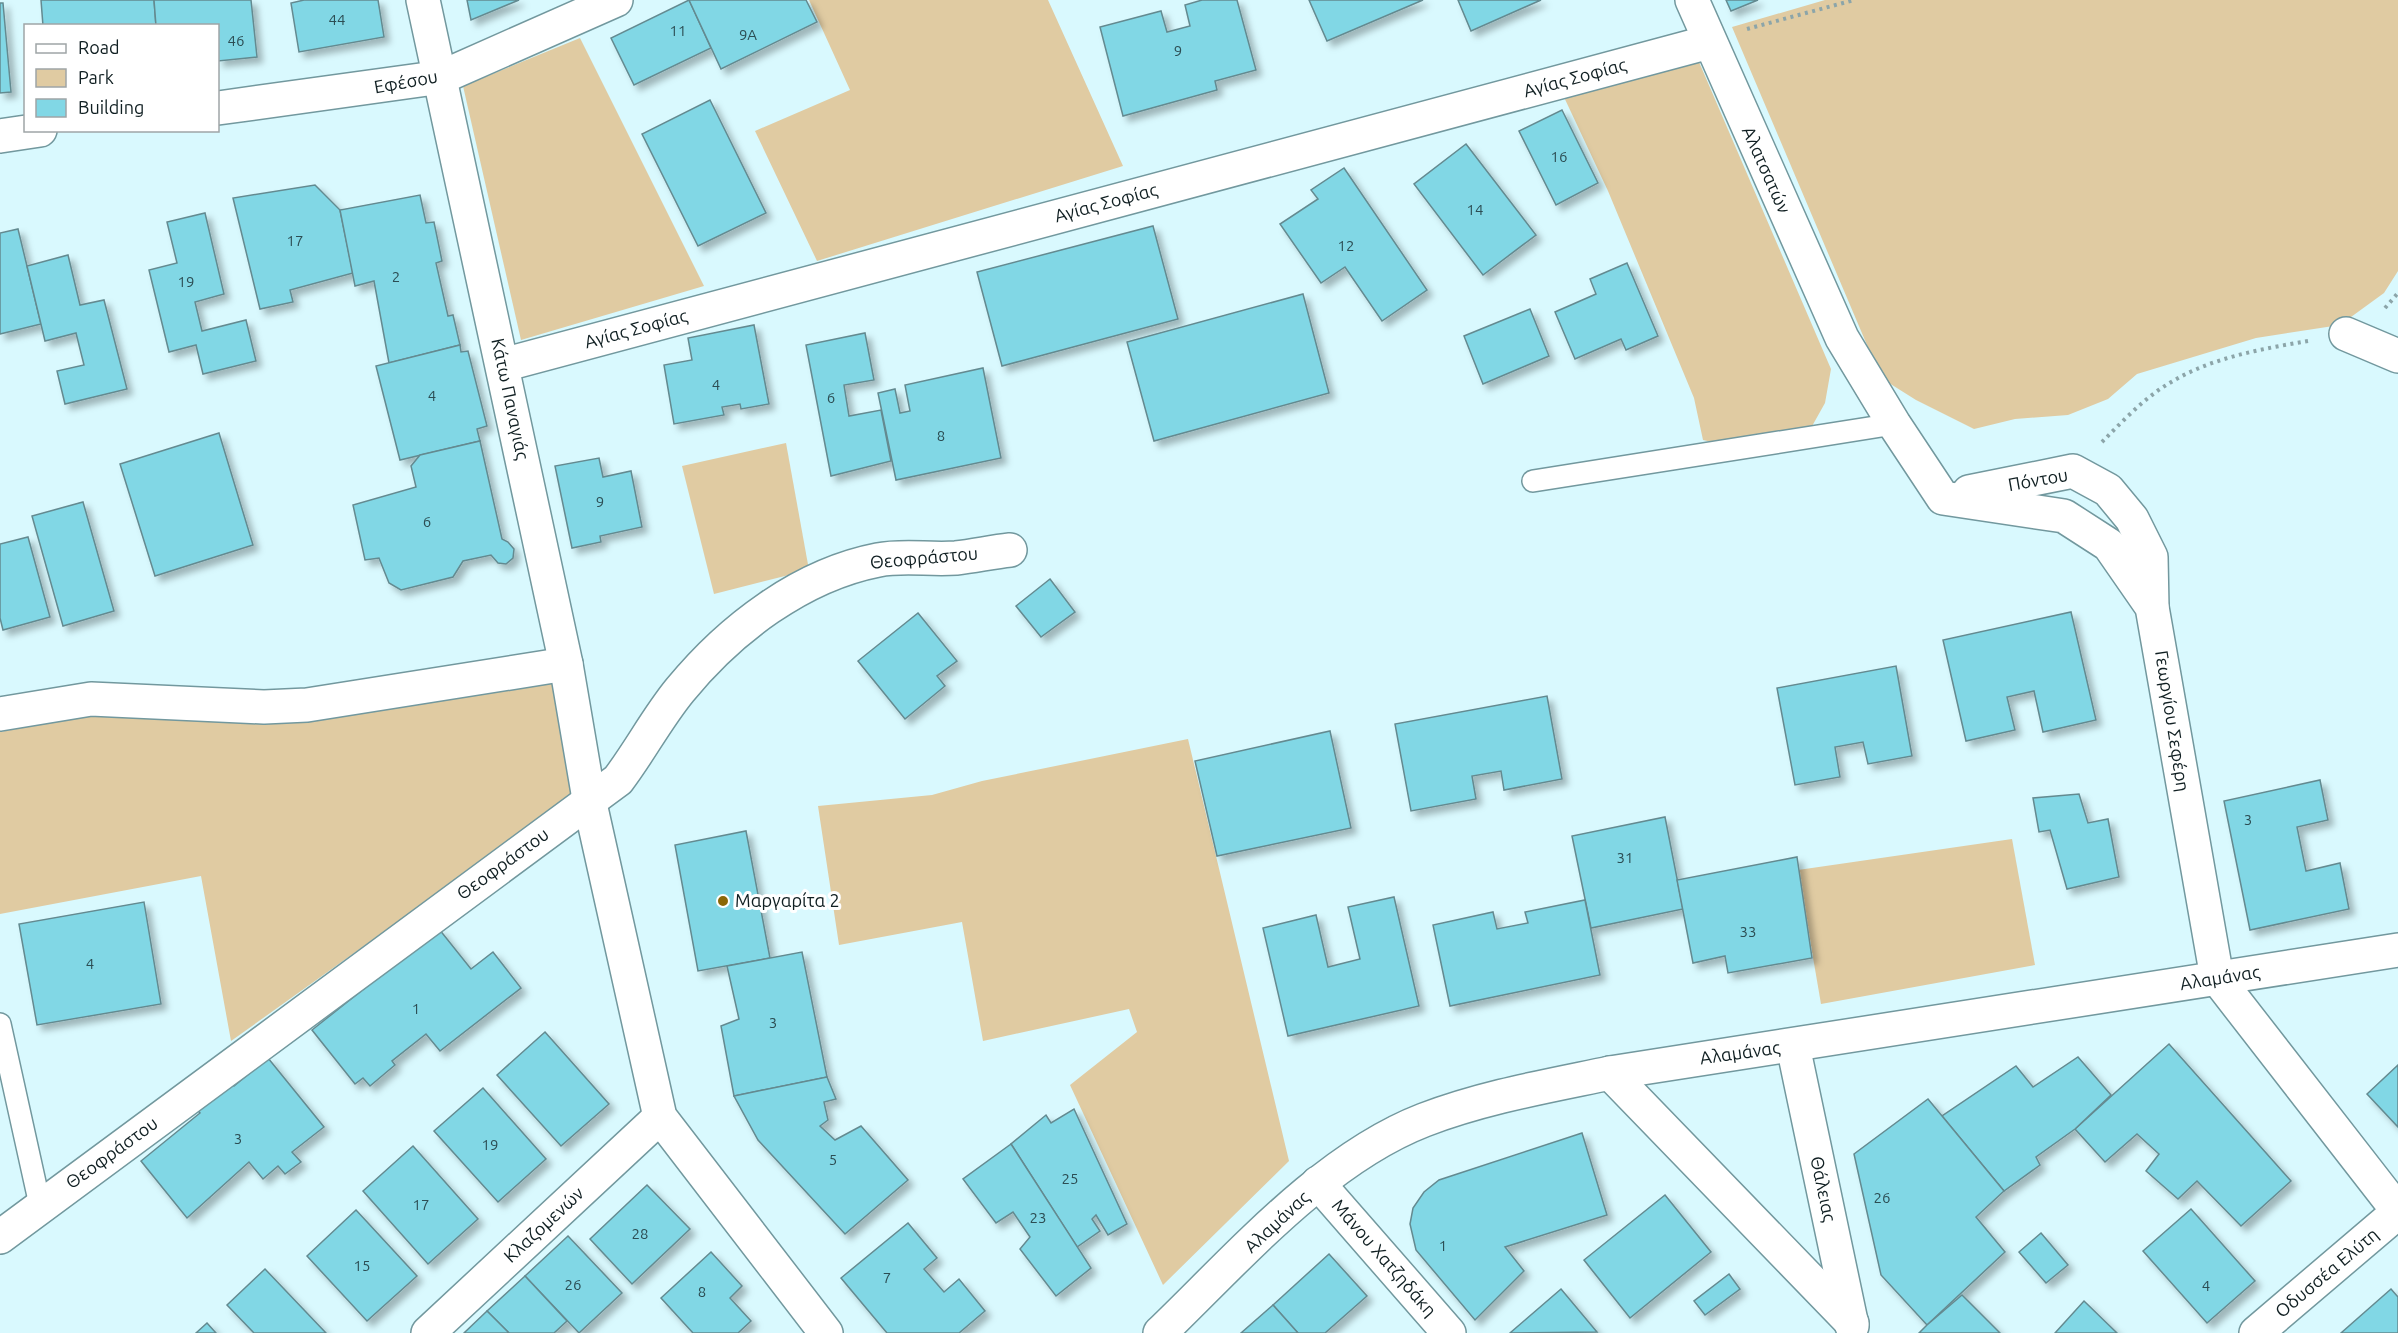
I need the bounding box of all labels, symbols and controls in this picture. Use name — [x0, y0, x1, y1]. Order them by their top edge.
house number: 44 — [329, 11, 345, 28]
house number: 11 — [670, 22, 686, 39]
legend — [24, 24, 219, 132]
house number: 9A — [739, 26, 757, 43]
house number: 46 — [228, 32, 244, 49]
text: Road — [78, 37, 120, 57]
house number: 9 — [1174, 42, 1182, 59]
street label: Αγίας Σοφίας — [1521, 54, 1629, 101]
street label: Εφέσου — [372, 66, 439, 96]
text: Park — [78, 67, 114, 87]
text: Building — [78, 97, 144, 117]
street label: Αλατσατών — [1739, 123, 1795, 216]
house number: 16 — [1551, 148, 1567, 165]
street label: Αγίας Σοφίας — [1052, 179, 1160, 226]
house number: 14 — [1467, 201, 1483, 218]
house number: 17 — [287, 232, 303, 249]
house number: 12 — [1338, 237, 1354, 254]
house number: 2 — [392, 268, 400, 285]
house number: 19 — [178, 273, 194, 290]
street label: Αγίας Σοφίας — [582, 305, 690, 352]
street label: Κάτω Παναγιάς — [487, 336, 534, 462]
house number: 4 — [712, 376, 720, 393]
house number: 4 — [428, 387, 436, 404]
house number: 6 — [827, 389, 835, 406]
house number: 8 — [937, 427, 945, 444]
street label: Πόντου — [2006, 464, 2069, 494]
house number: 9 — [596, 493, 604, 510]
house number: 6 — [423, 513, 431, 530]
street label: Θεοφράστου — [869, 542, 979, 572]
street label: Γεωργίου Σεφέρη — [2152, 649, 2194, 793]
house number: 3 — [2244, 811, 2252, 828]
street label: Θεοφράστου — [453, 823, 552, 903]
house number: 31 — [1617, 849, 1633, 866]
place label: Μαργαρίτα 2 — [735, 890, 840, 910]
marker: Μαργαρίτα 2 — [716, 894, 730, 908]
house number: 33 — [1740, 923, 1756, 940]
house number: 4 — [86, 955, 94, 972]
street label: Αλαμάνας — [2178, 961, 2261, 994]
house number: 1 — [412, 1000, 420, 1017]
house number: 3 — [769, 1014, 777, 1031]
street label: Αλαμάνας — [1698, 1036, 1781, 1069]
street label: Θεοφράστου — [62, 1112, 161, 1192]
house number: 3 — [234, 1130, 242, 1147]
house number: 19 — [482, 1136, 498, 1153]
house number: 5 — [829, 1151, 837, 1168]
street label: Θάλειας — [1806, 1154, 1841, 1224]
house number: 25 — [1062, 1170, 1078, 1187]
street label: Κλαζομενών — [500, 1182, 588, 1267]
street label: Αλαμάνας — [1240, 1186, 1313, 1257]
house number: 26 — [1874, 1189, 1890, 1206]
street label: Μάνου Χατζηδάκη — [1328, 1195, 1441, 1321]
house number: 17 — [413, 1196, 429, 1213]
house number: 23 — [1030, 1209, 1046, 1226]
street label: Οδυσσέα Ελύτη — [2271, 1223, 2382, 1321]
house number: 28 — [632, 1225, 648, 1242]
house number: 1 — [1439, 1237, 1447, 1254]
house number: 15 — [354, 1257, 370, 1274]
house number: 7 — [883, 1269, 891, 1286]
house number: 26 — [565, 1276, 581, 1293]
house number: 4 — [2202, 1277, 2210, 1294]
house number: 8 — [698, 1283, 706, 1300]

